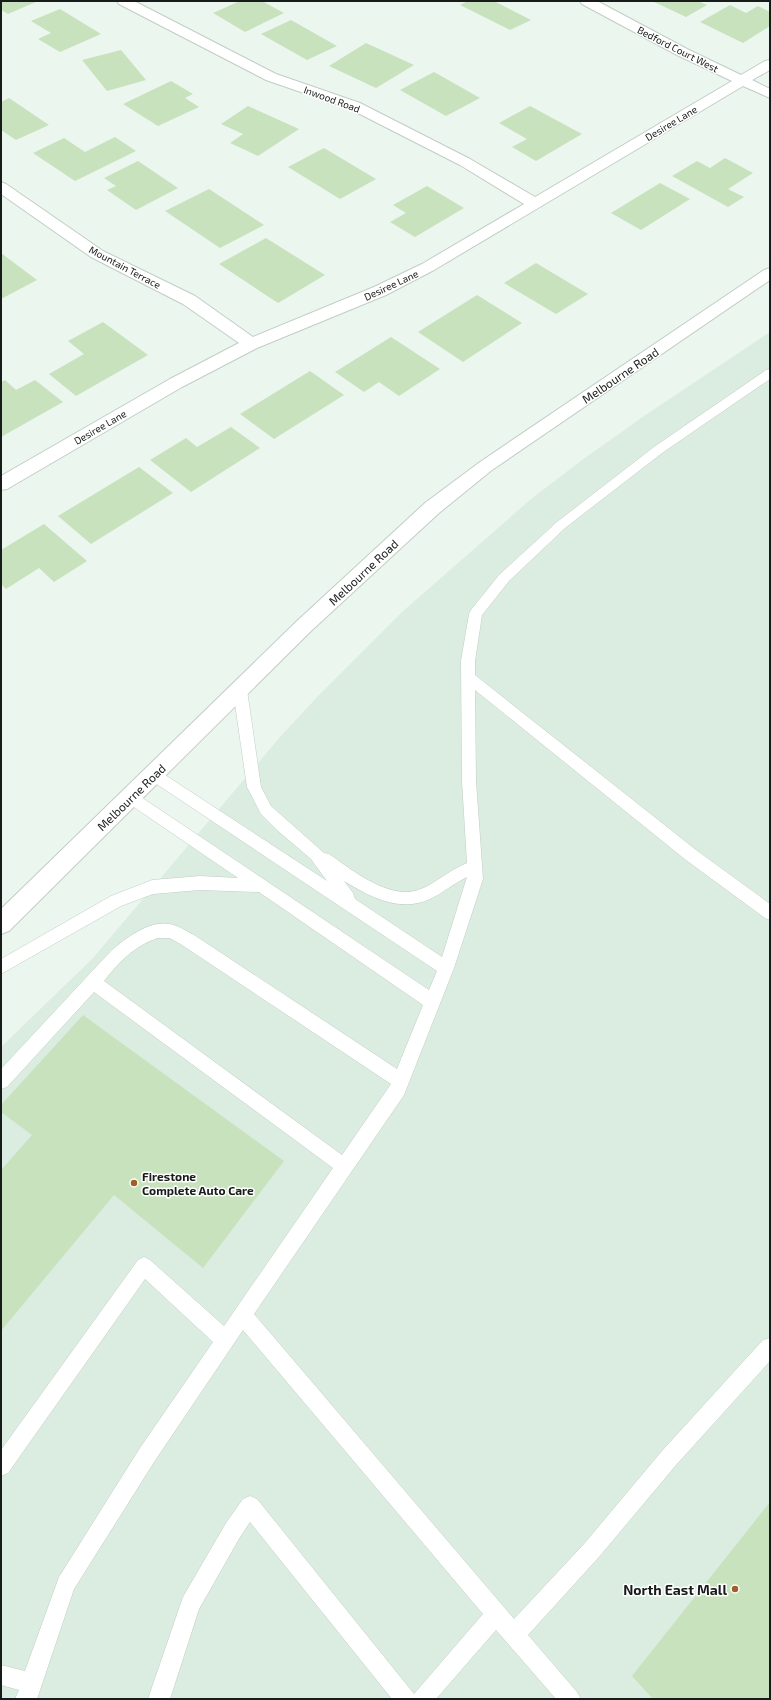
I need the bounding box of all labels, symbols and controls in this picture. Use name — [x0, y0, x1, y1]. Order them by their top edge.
street label: Bedford Court West — [636, 23, 721, 75]
street label: Inwood Road — [302, 83, 362, 115]
street label: Desiree Lane — [643, 103, 699, 143]
street label: Mountain Terrace — [87, 243, 163, 291]
street label: Desiree Lane — [362, 267, 420, 303]
street label: Melbourne Road — [579, 344, 661, 406]
street label: Desiree Lane — [72, 407, 128, 447]
street label: Melbourne Road — [325, 536, 401, 608]
street label: Melbourne Road — [94, 761, 168, 833]
place label: Firestone Complete Auto Care — [142, 1169, 254, 1197]
marker: Firestone Complete Auto Care — [129, 1178, 139, 1188]
place label: North East Mall — [623, 1581, 727, 1598]
marker: North East Mall — [730, 1584, 740, 1594]

